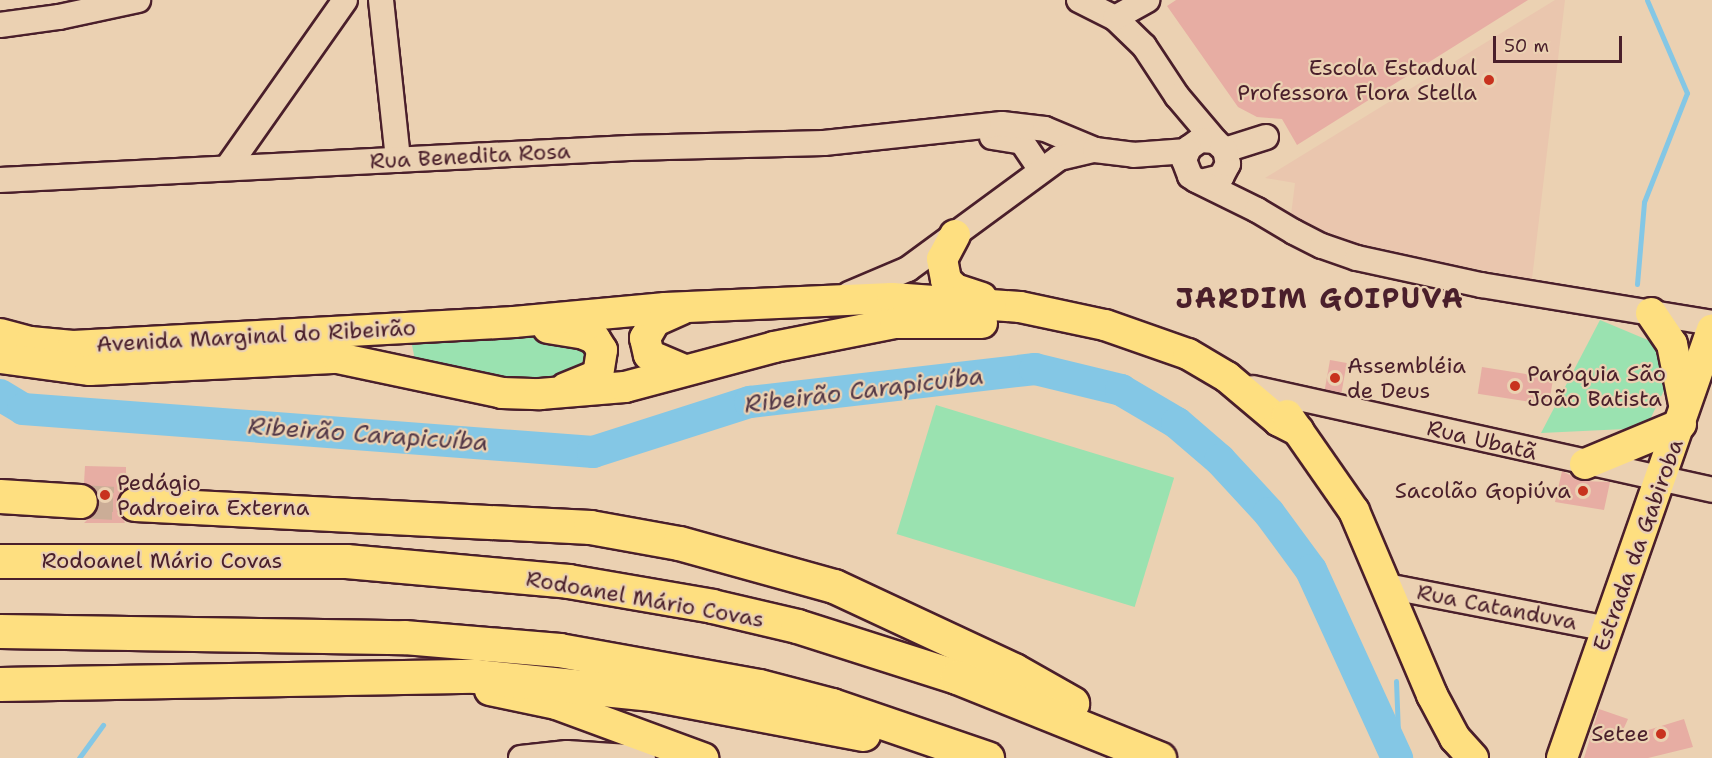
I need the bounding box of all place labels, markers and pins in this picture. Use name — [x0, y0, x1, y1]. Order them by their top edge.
place label: Escola Estadual Professora Flora Stella — [1237, 54, 1477, 106]
marker: Escola Estadual Professora Flora Stella — [1482, 73, 1496, 87]
place label: Assembléia de Deus — [1347, 352, 1466, 404]
place label: Paróquia São João Batista — [1527, 360, 1666, 412]
marker: Assembléia de Deus — [1328, 371, 1342, 385]
marker: Paróquia São João Batista — [1508, 379, 1522, 393]
place label: Pedágio Padroeira Externa — [117, 469, 309, 520]
place label: Sacolão Gopiúva — [1395, 478, 1571, 504]
marker: Sacolão Gopiúva — [1576, 484, 1590, 498]
marker: Pedágio Padroeira Externa — [98, 488, 112, 502]
place label: Setee — [1591, 721, 1649, 747]
marker: Setee — [1654, 727, 1668, 741]

